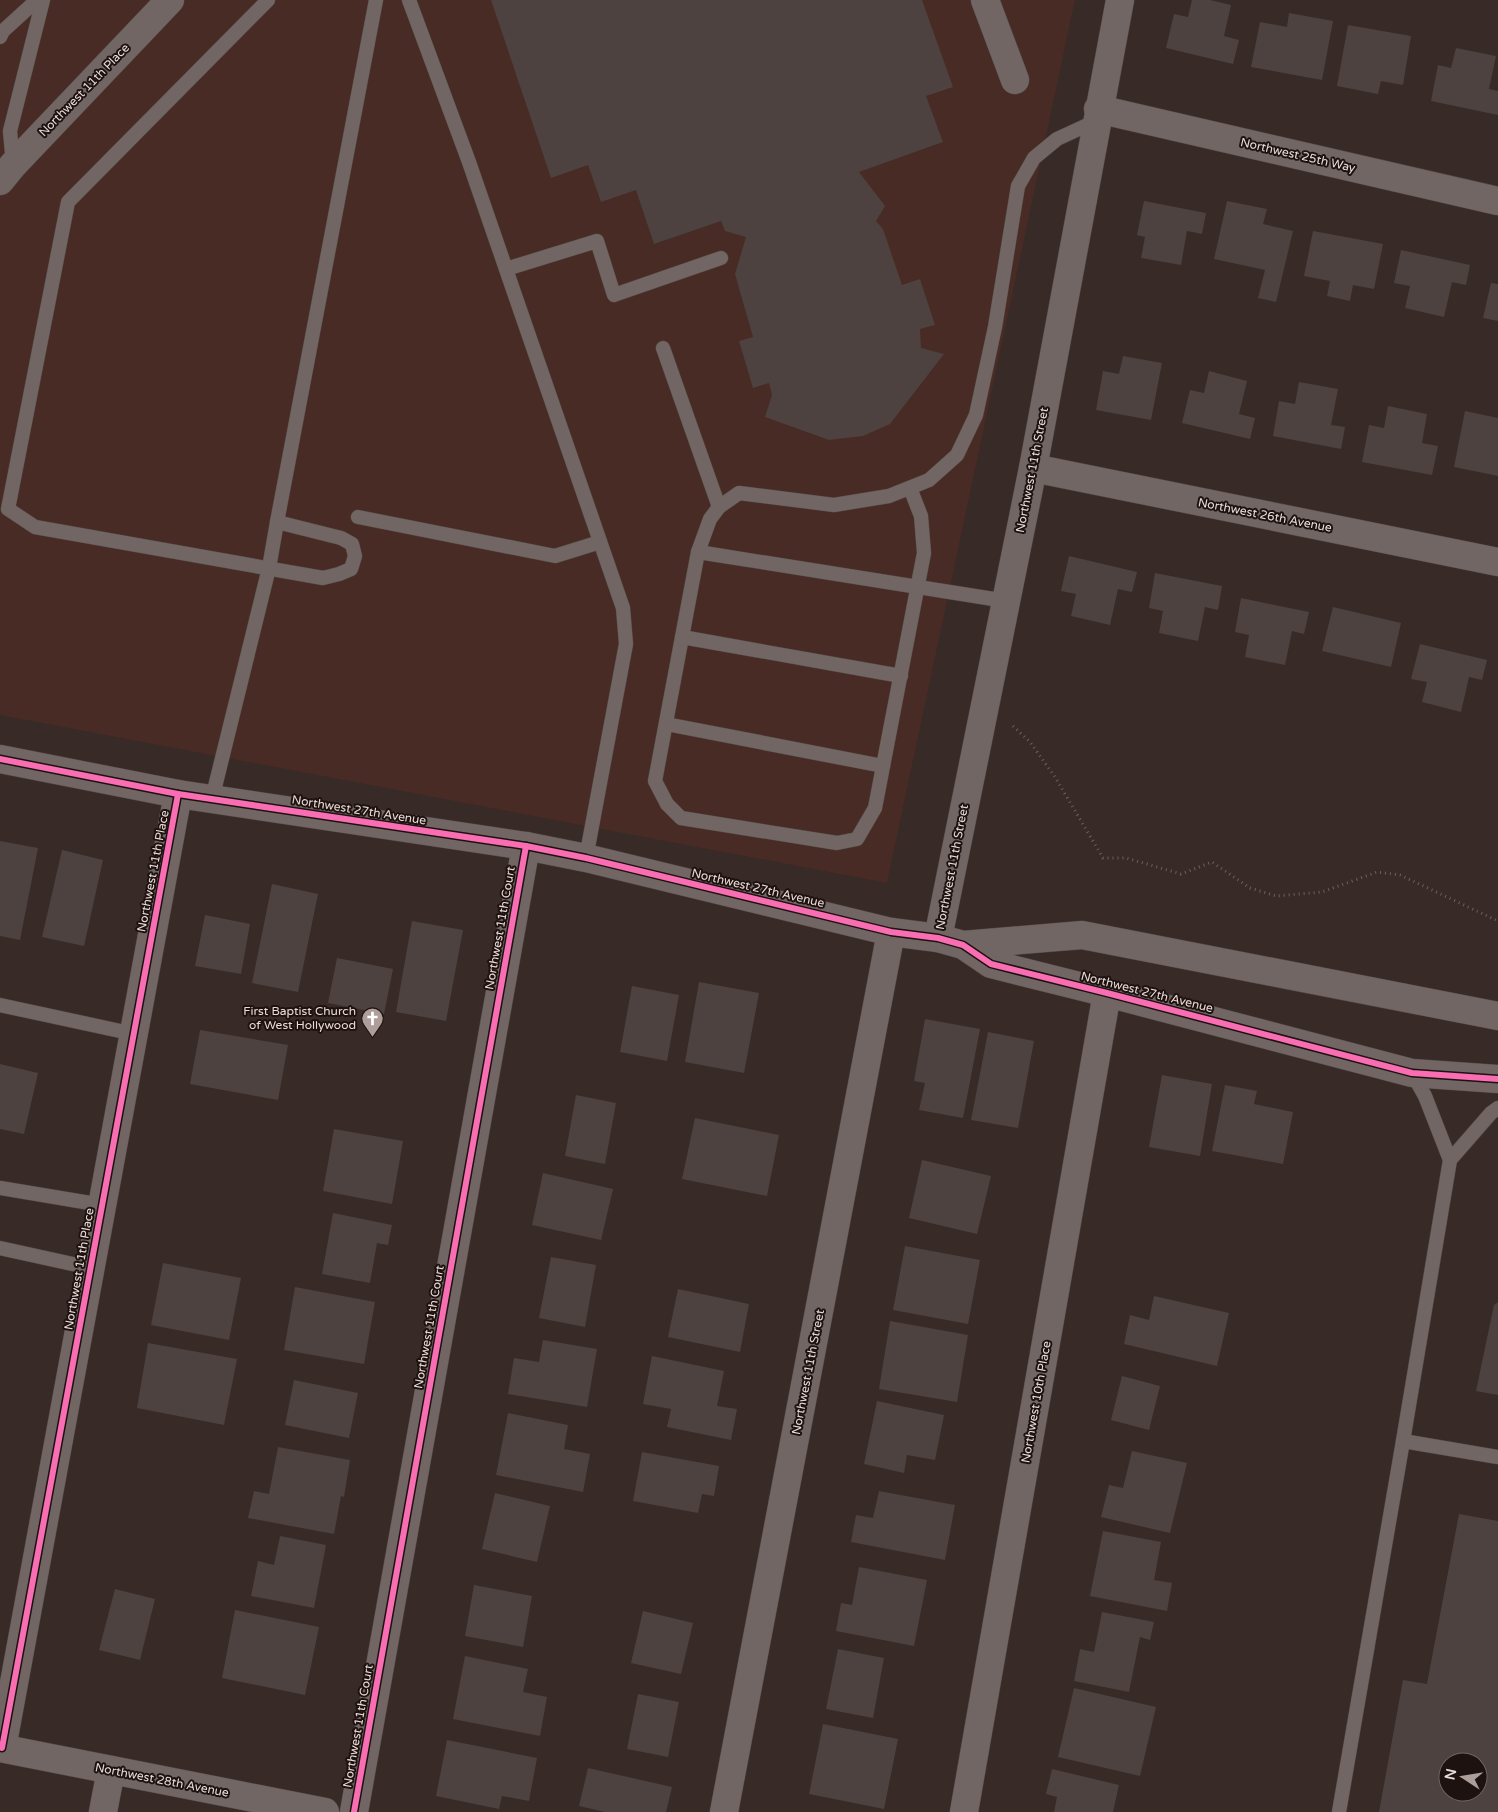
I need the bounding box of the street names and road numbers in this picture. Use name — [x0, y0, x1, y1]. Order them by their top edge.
street label: Northwest 11th Place — [36, 40, 132, 139]
street label: Northwest 25th Way — [1239, 135, 1357, 175]
street label: Northwest 11th Street — [1013, 406, 1051, 534]
street label: Northwest 26th Avenue — [1197, 495, 1333, 535]
street label: Northwest 27th Avenue — [291, 792, 427, 828]
street label: Northwest 11th Street — [933, 803, 971, 931]
street label: Northwest 11th Place — [134, 809, 172, 933]
street label: Northwest 11th Court — [482, 865, 518, 991]
street label: Northwest 27th Avenue — [690, 866, 826, 910]
street label: Northwest 27th Avenue — [1079, 969, 1215, 1015]
street label: Northwest 11th Place — [61, 1207, 97, 1331]
street label: Northwest 11th Court — [411, 1264, 447, 1390]
street label: Northwest 11th Street — [789, 1308, 827, 1436]
street label: Northwest 10th Place — [1018, 1340, 1054, 1464]
street label: Northwest 11th Court — [340, 1663, 376, 1789]
street label: Northwest 28th Avenue — [94, 1760, 230, 1800]

